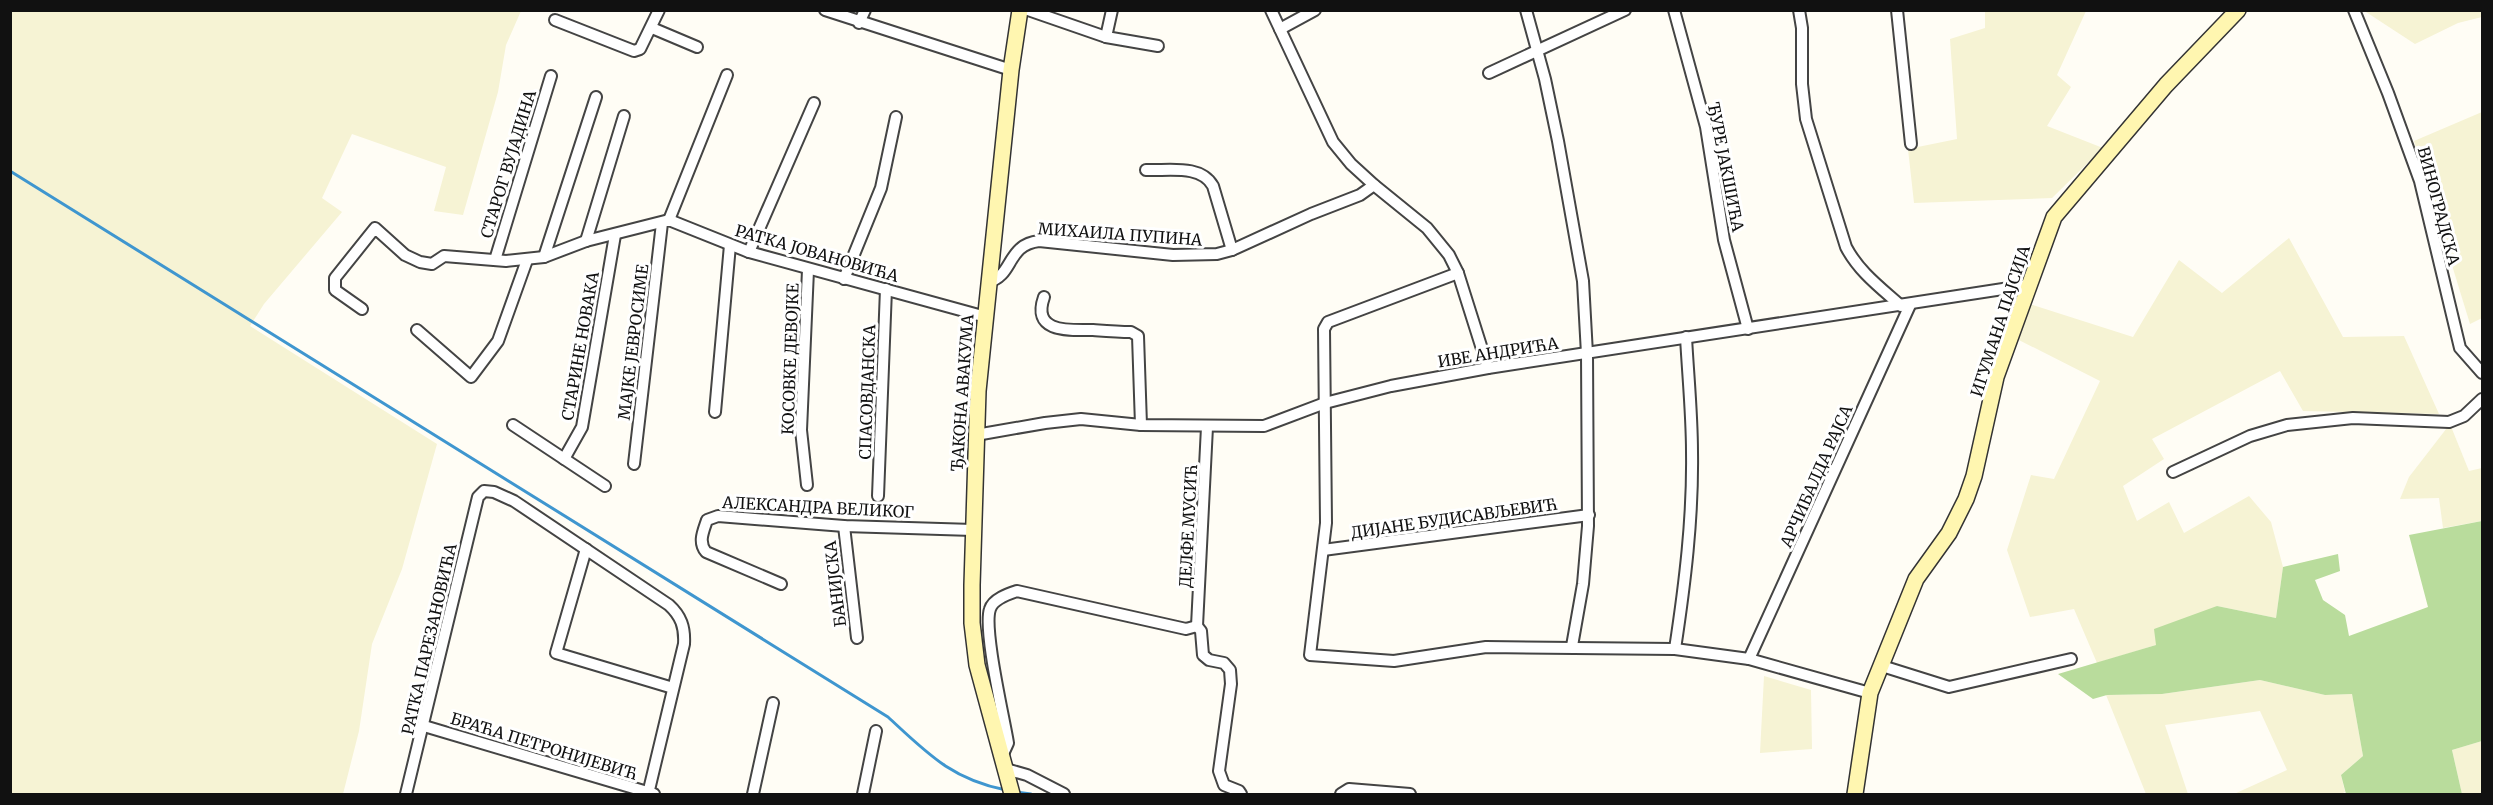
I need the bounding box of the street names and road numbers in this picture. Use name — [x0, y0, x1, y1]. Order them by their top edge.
street label: СТАРОГ ВУЈАДИНА — [476, 87, 540, 241]
street label: ЂУРЕ ЈАКШИЋА — [1704, 101, 1748, 234]
street label: ВИНОГРАДСКА — [2414, 144, 2465, 268]
street label: МИХАИЛА ПУПИНА — [1037, 218, 1204, 250]
street label: РАТКА ЈОВАНОВИЋА — [733, 220, 902, 286]
street label: ИГУМАНА ПАЈСИЈА — [1966, 242, 2034, 399]
street label: МАЈКЕ ЈЕВРОСИМЕ — [614, 262, 653, 421]
street label: СТАРИНЕ НОВАКА — [557, 269, 603, 422]
street label: КОСОВКЕ ДЕВОЈКЕ — [777, 282, 803, 435]
street label: ЂАКОНА АВАКУМА — [947, 313, 978, 472]
street label: СПАСОВДАНСКА — [855, 323, 879, 460]
street label: ИВЕ АНДРИЋА — [1436, 332, 1560, 371]
street label: АРЧИБАЛДА РАЈСА — [1775, 401, 1857, 551]
street label: ДЕЛФЕ МУСИЋ — [1175, 464, 1201, 588]
street label: АЛЕКСАНДРА ВЕЛИКОГ — [721, 492, 914, 522]
street label: ДИЈАНЕ БУДИСАВЉЕВИЋ — [1349, 494, 1559, 542]
street label: БАНИЈСКА — [820, 539, 850, 628]
street label: РАТКА ПАРЕЗАНОВИЋА — [397, 541, 461, 737]
street label: БРАЋА ПЕТРОНИЈЕВИЋ — [448, 708, 640, 784]

